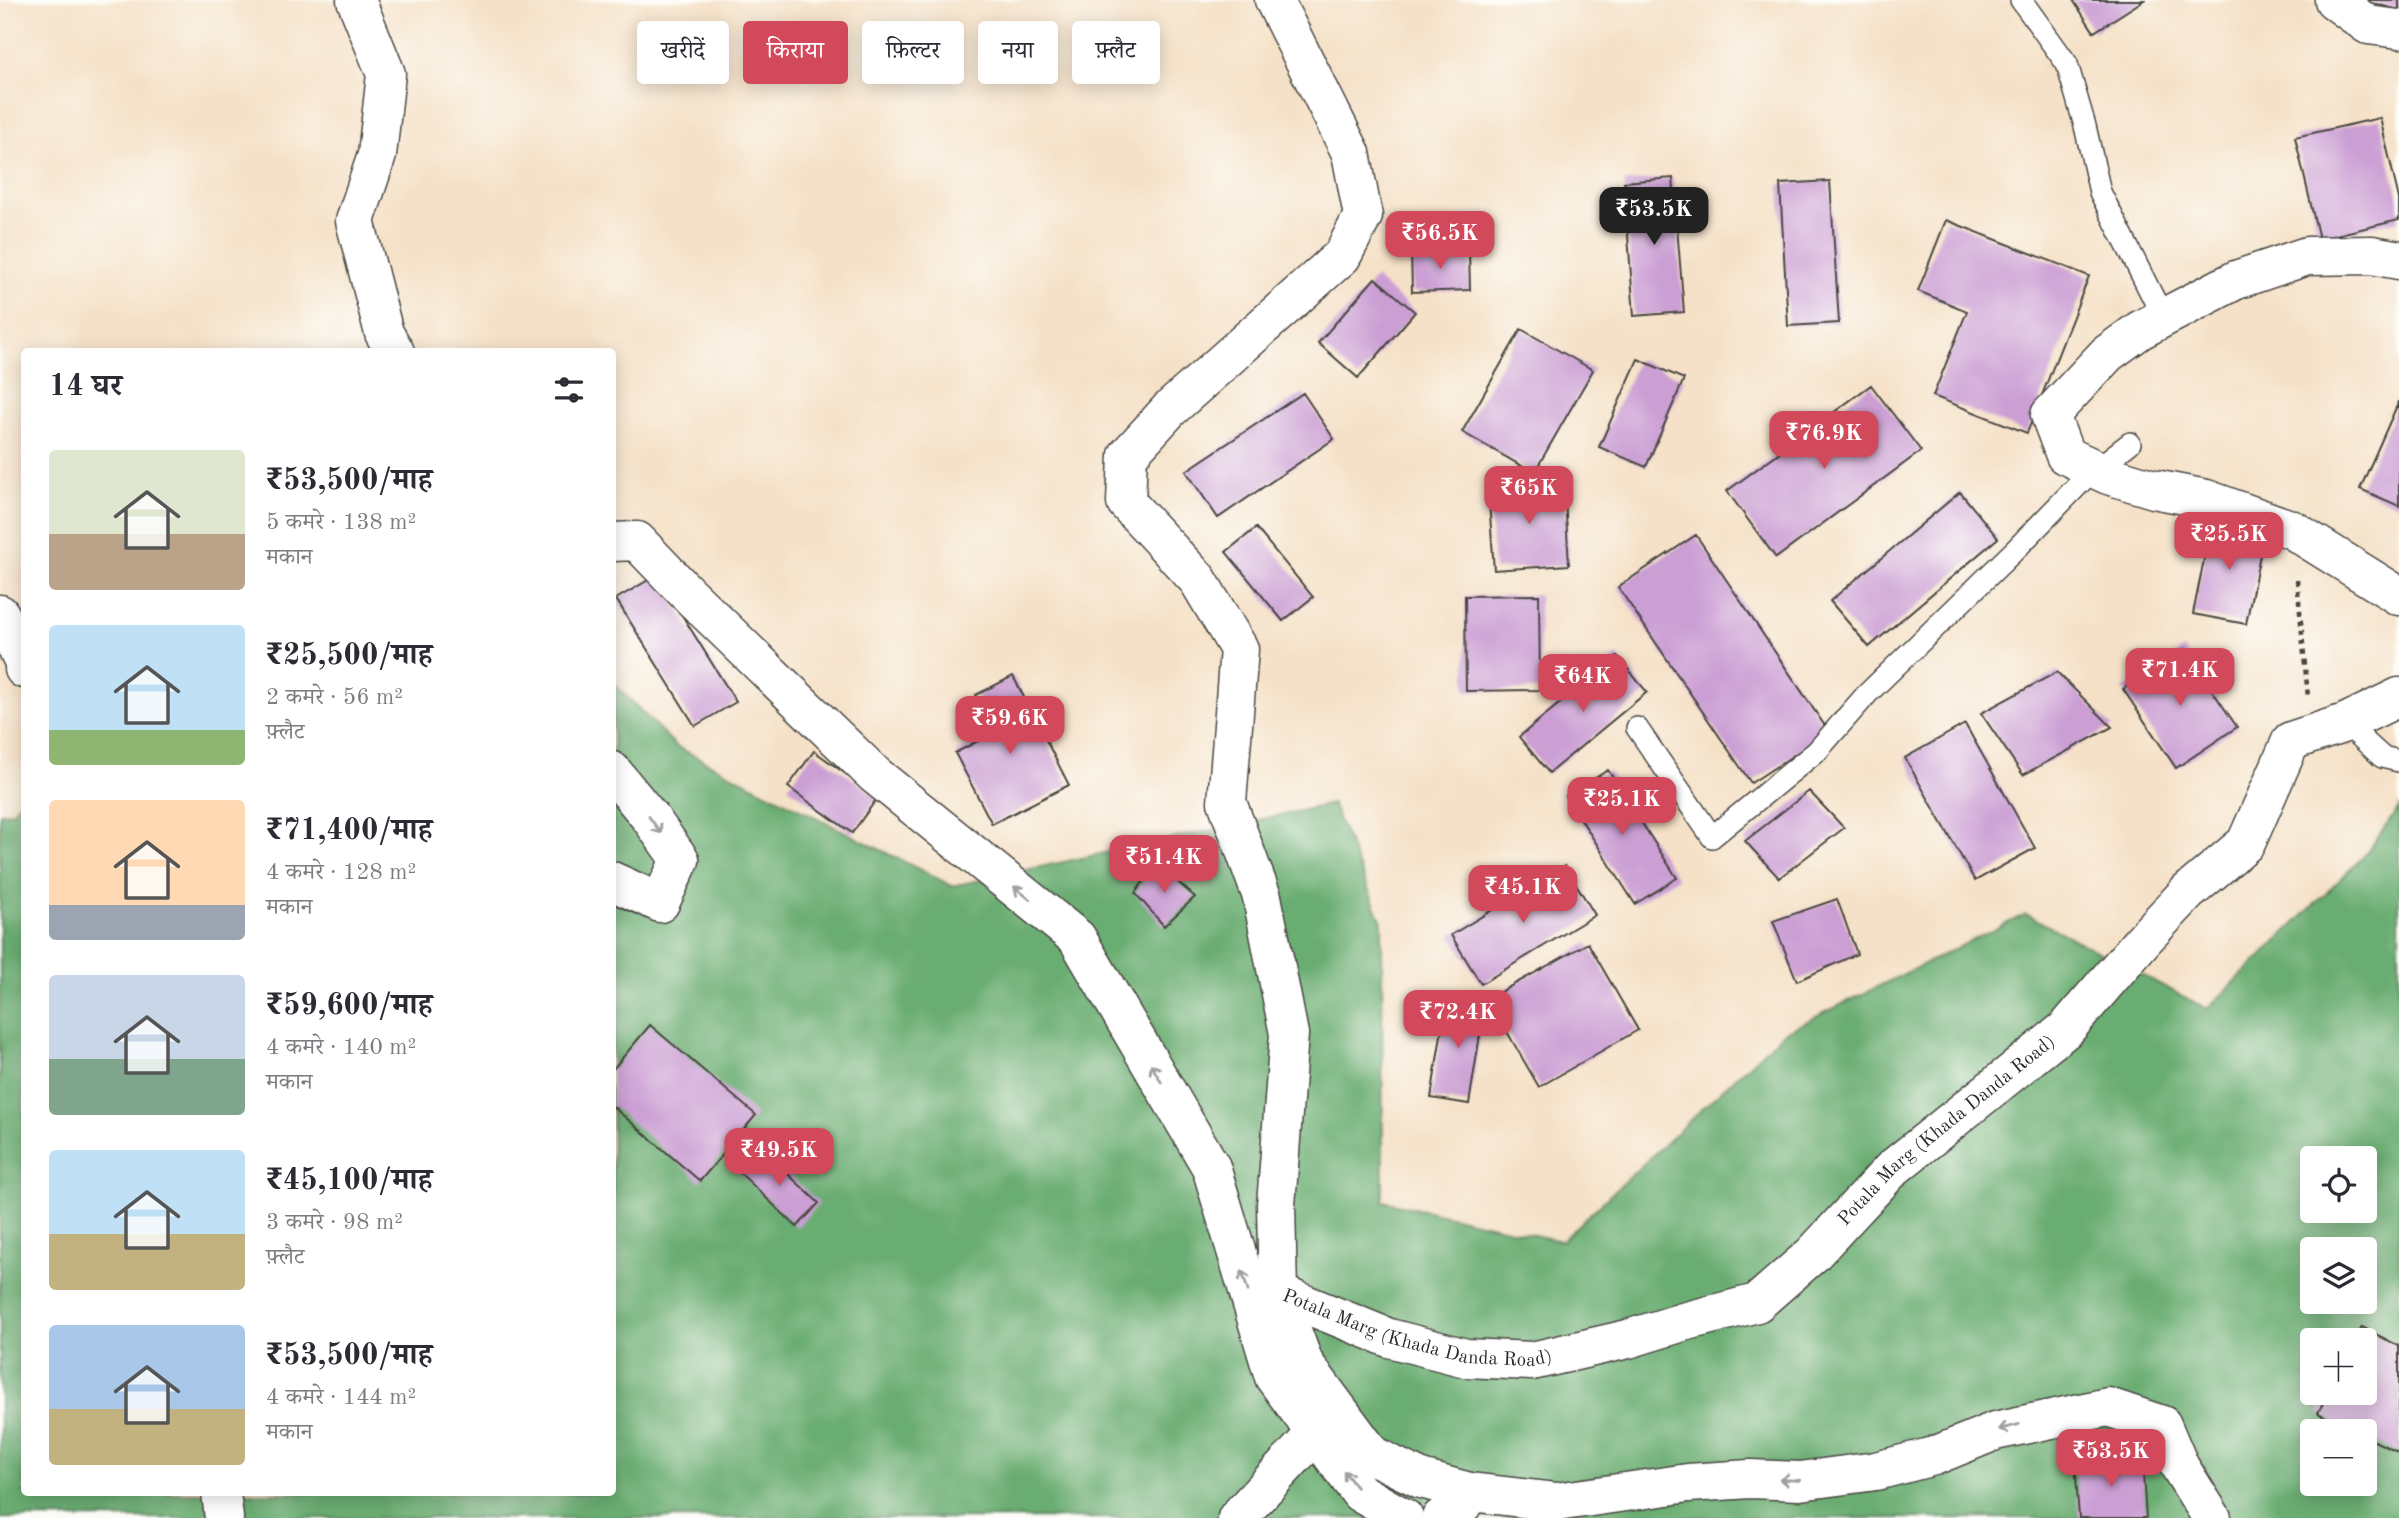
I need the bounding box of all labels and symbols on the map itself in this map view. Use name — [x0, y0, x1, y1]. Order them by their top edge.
pin: ₹53.5K — [1597, 188, 1711, 247]
pin: ₹56.5K — [1383, 212, 1497, 271]
pin: ₹76.9K — [1767, 412, 1881, 471]
pin: ₹65K — [1488, 466, 1570, 526]
pin: ₹25.5K — [2172, 512, 2286, 572]
pin: ₹71.4K — [2123, 648, 2237, 708]
pin: ₹64K — [1542, 654, 1624, 714]
pin: ₹59.6K — [953, 696, 1067, 756]
pin: ₹25.1K — [1565, 778, 1679, 837]
one-way arrow — [648, 815, 662, 834]
pin: ₹51.4K — [1107, 836, 1221, 895]
pin: ₹45.1K — [1466, 866, 1580, 925]
one-way arrow — [1013, 886, 1032, 901]
pin: ₹72.4K — [1401, 990, 1515, 1050]
street label: Potala Marg (Khada Danda Road) — [1835, 1031, 2059, 1229]
one-way arrow — [1149, 1063, 1162, 1084]
pin: ₹49.5K — [722, 1128, 836, 1188]
one-way arrow — [1238, 1270, 1251, 1292]
street label: Potala Marg (Khada Danda Road) — [1280, 1286, 1554, 1371]
one-way arrow — [1998, 1421, 2021, 1434]
pin: ₹53.5K — [2054, 1430, 2168, 1489]
one-way arrow — [1342, 1470, 1357, 1489]
one-way arrow — [1779, 1474, 1802, 1487]

